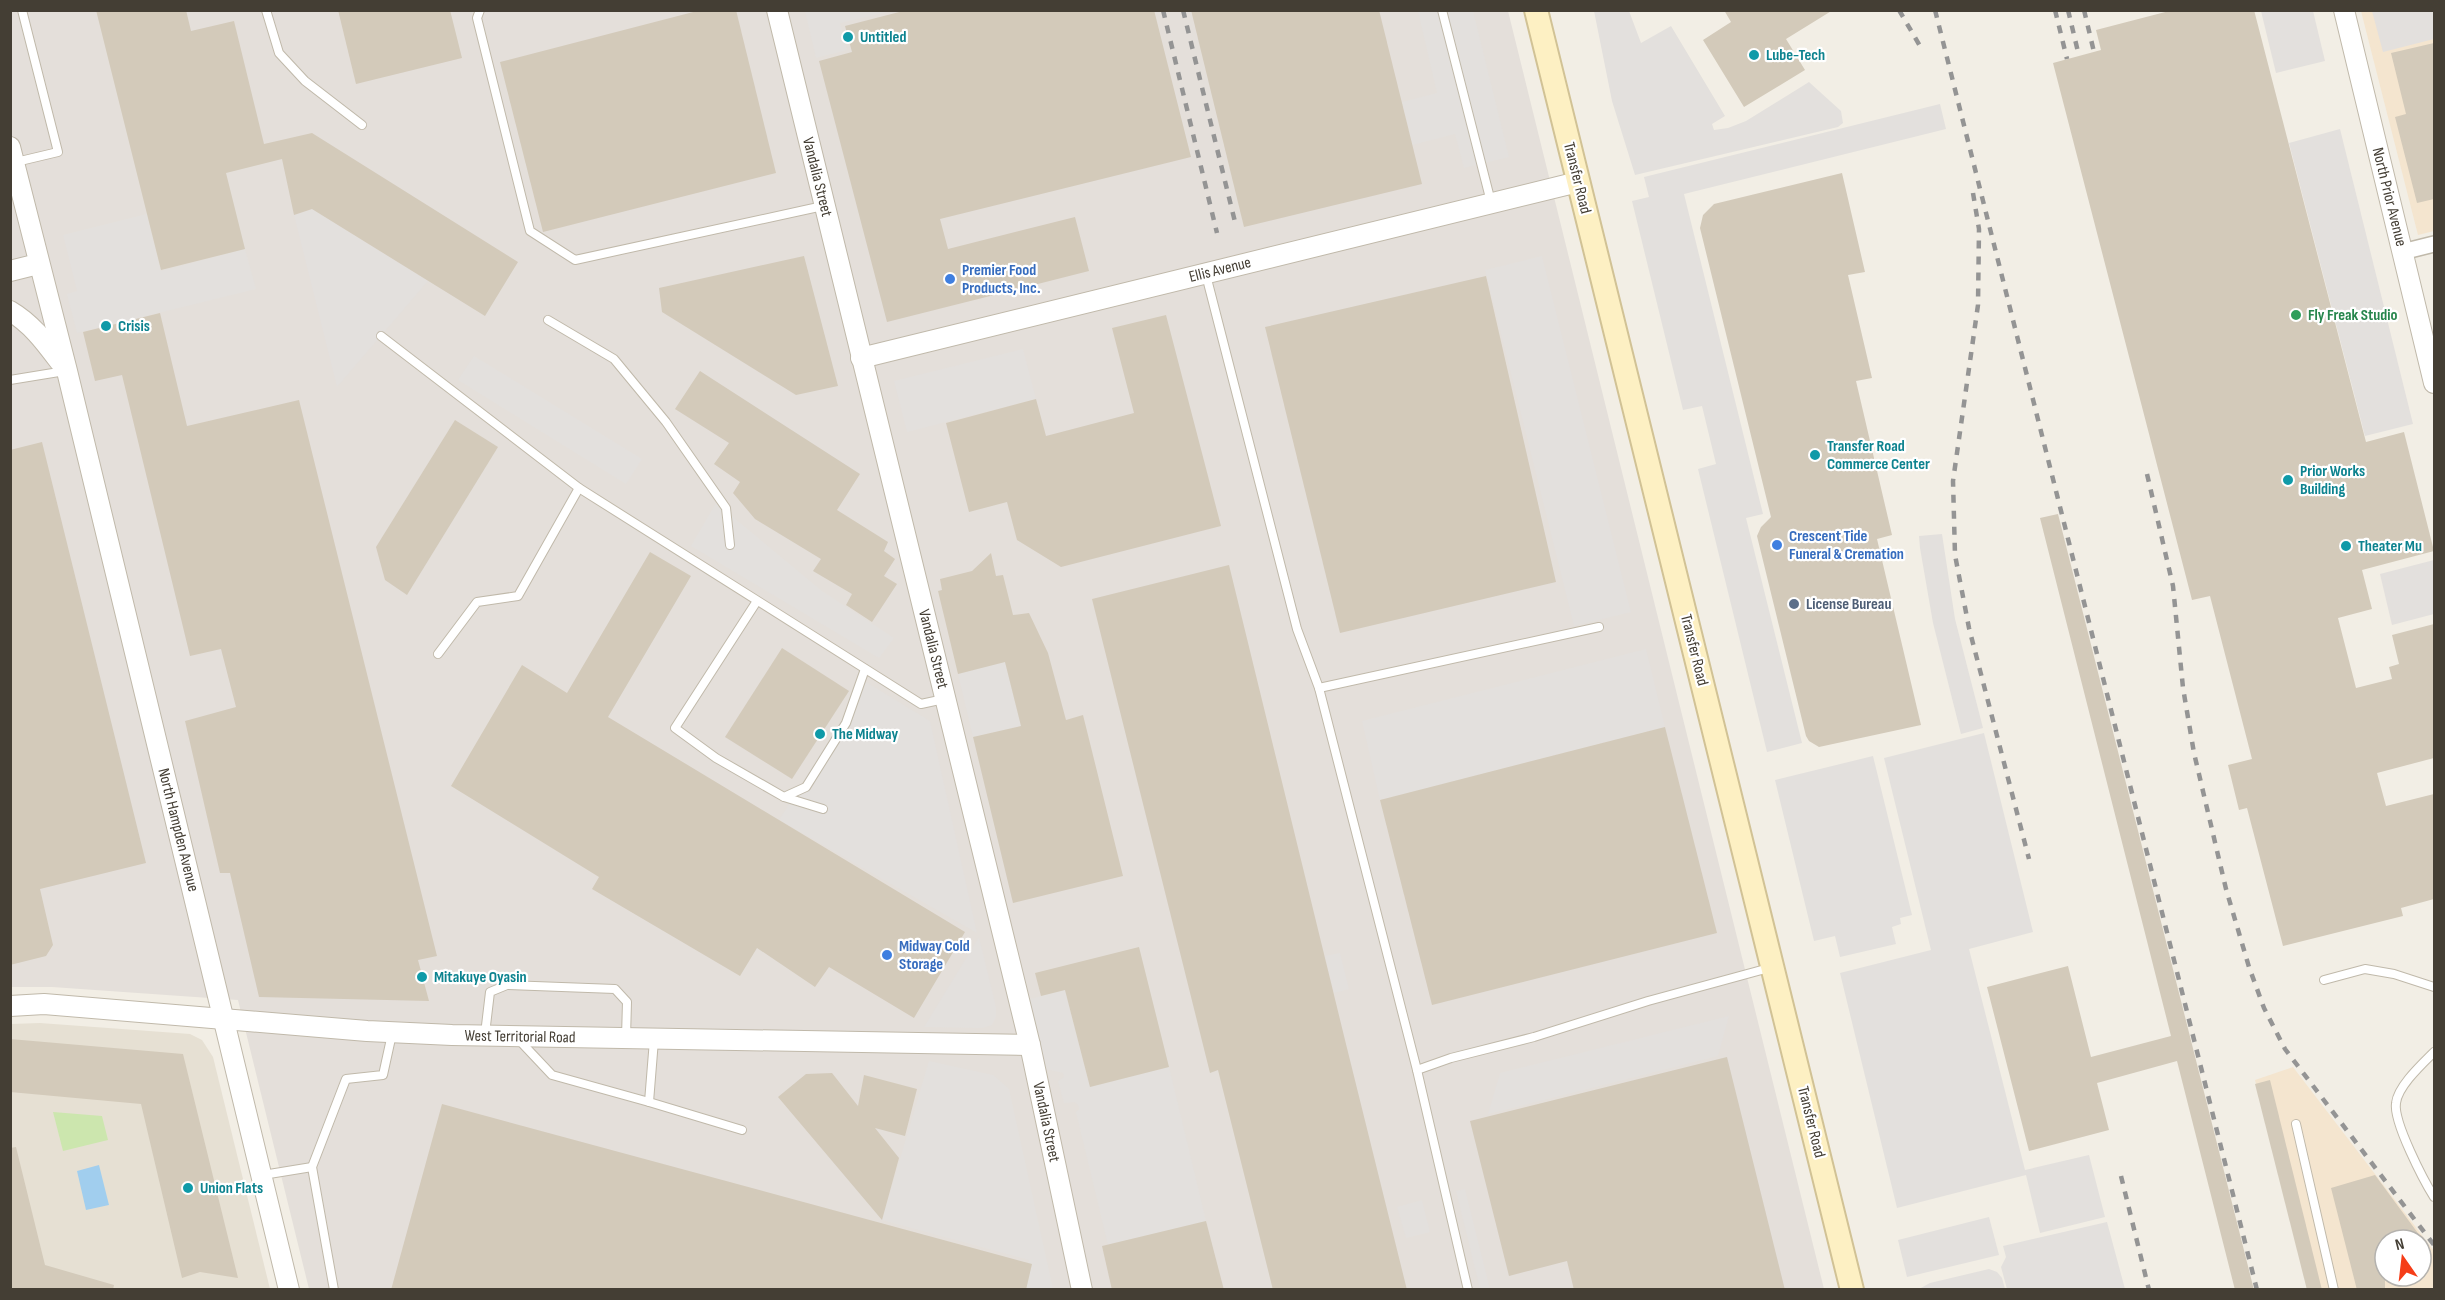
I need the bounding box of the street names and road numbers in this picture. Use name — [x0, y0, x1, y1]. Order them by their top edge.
street label: Vandalia Street — [798, 135, 836, 219]
street label: Transfer Road — [1559, 140, 1595, 216]
street label: North Prior Avenue — [2368, 146, 2410, 248]
street label: Ellis Avenue — [1187, 253, 1253, 287]
street label: Vandalia Street — [914, 607, 952, 691]
street label: Transfer Road — [1676, 612, 1712, 688]
street label: North Hampden Avenue — [153, 766, 203, 894]
street label: West Territorial Road — [464, 1027, 576, 1047]
street label: Vandalia Street — [1028, 1080, 1064, 1164]
street label: Transfer Road — [1793, 1084, 1829, 1160]

